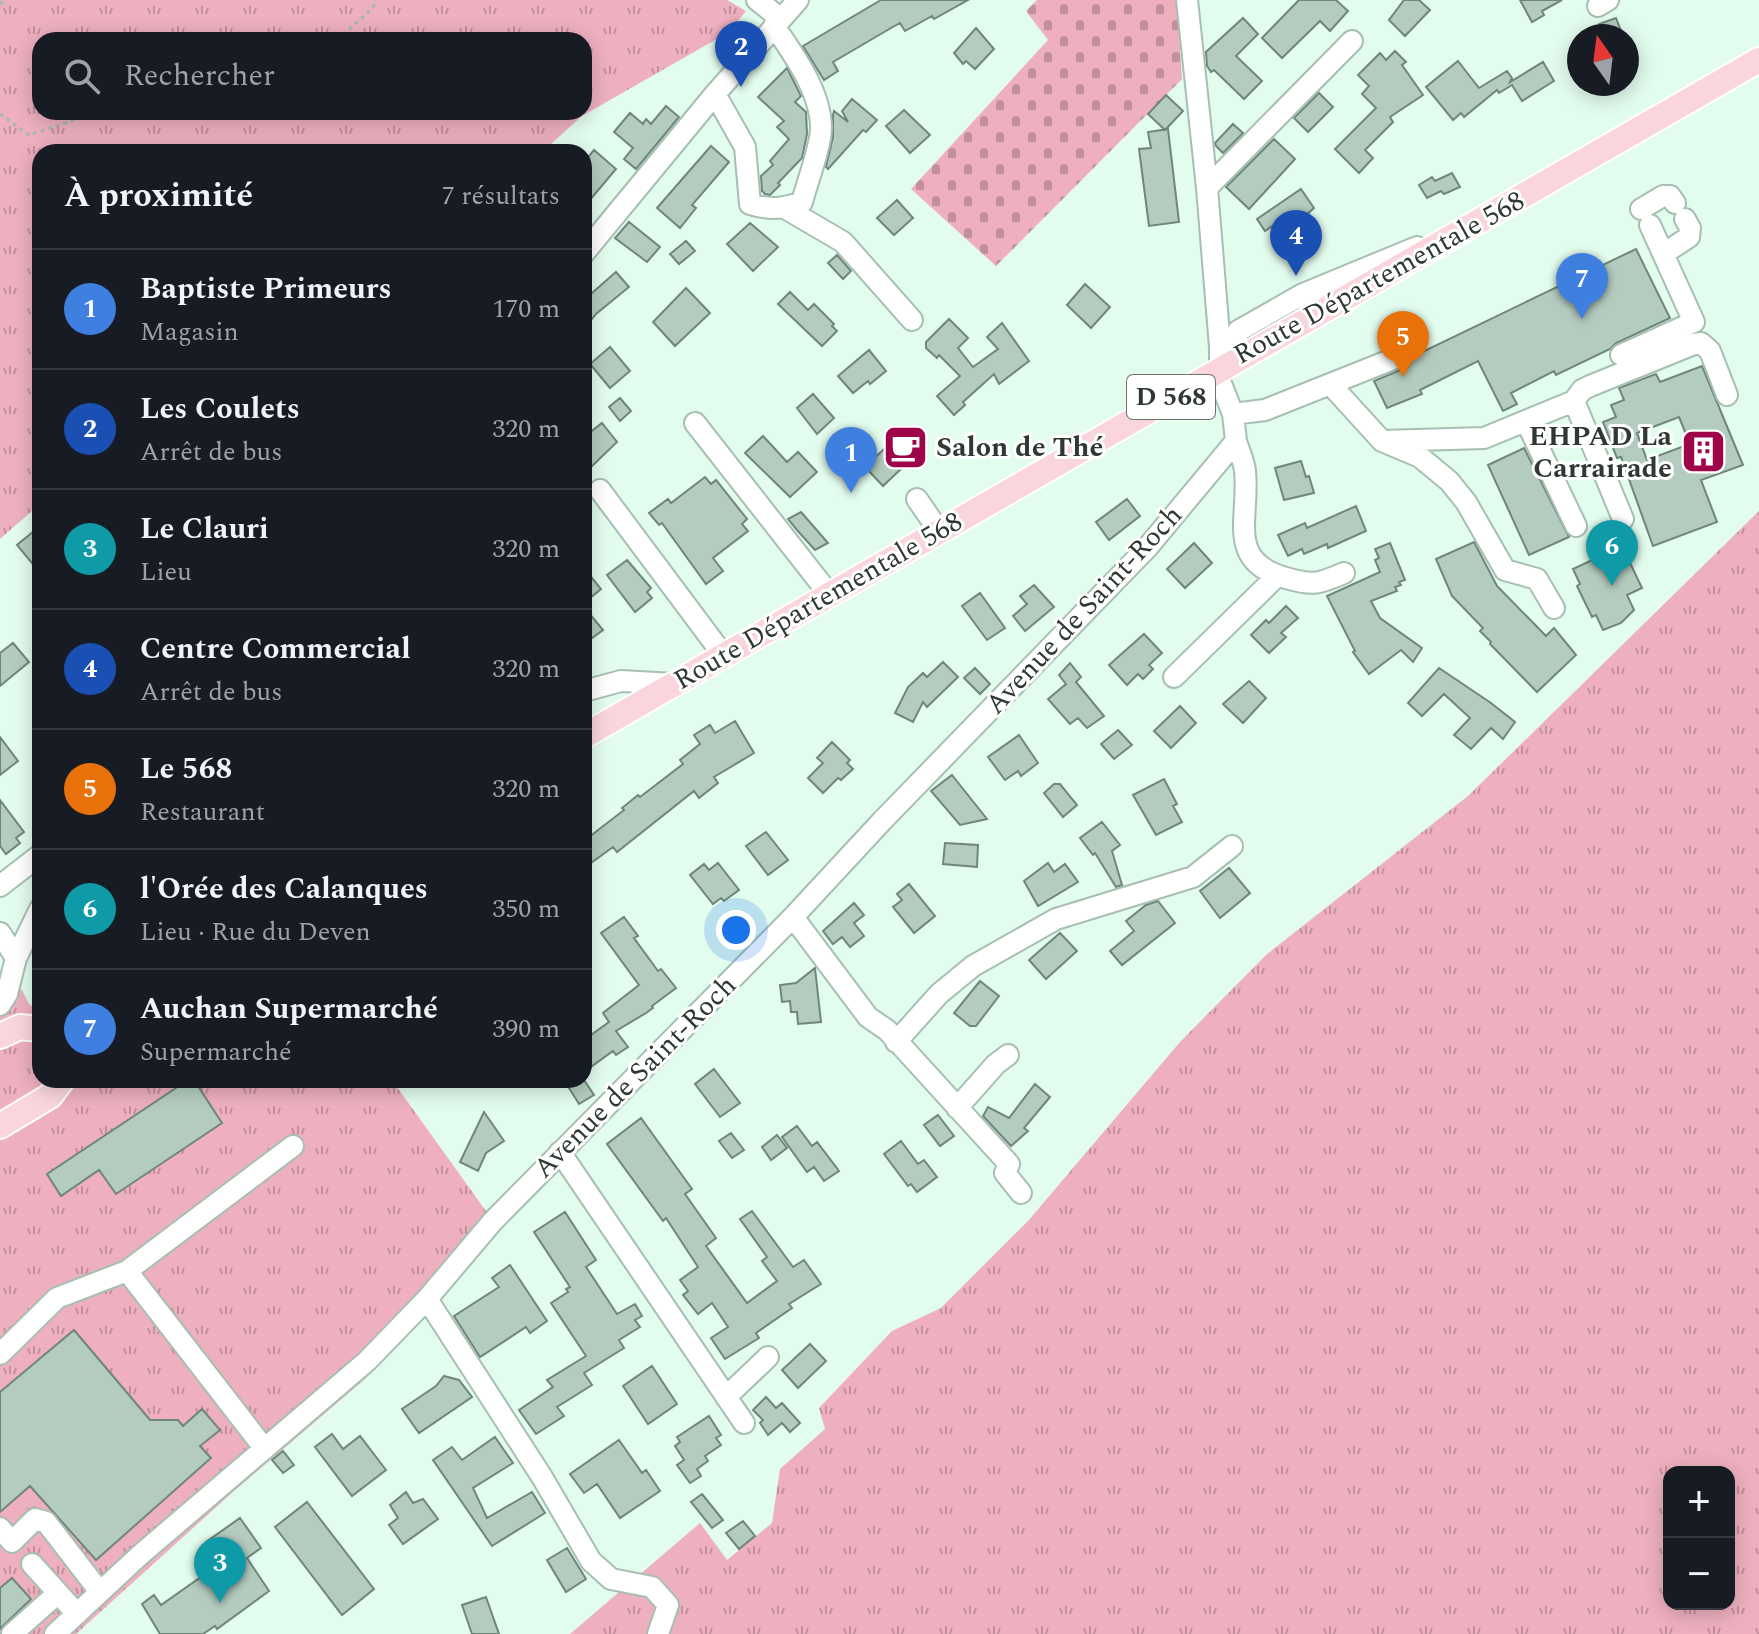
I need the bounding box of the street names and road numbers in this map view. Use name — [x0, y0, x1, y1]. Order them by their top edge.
street label: Route Départementale 568 — [1228, 184, 1530, 372]
road number: D 568 — [1127, 375, 1215, 419]
street label: Avenue de Saint-Roch — [975, 495, 1193, 725]
street label: Route Départementale 568 — [665, 500, 971, 702]
street label: Avenue de Saint-Roch — [523, 965, 747, 1189]

